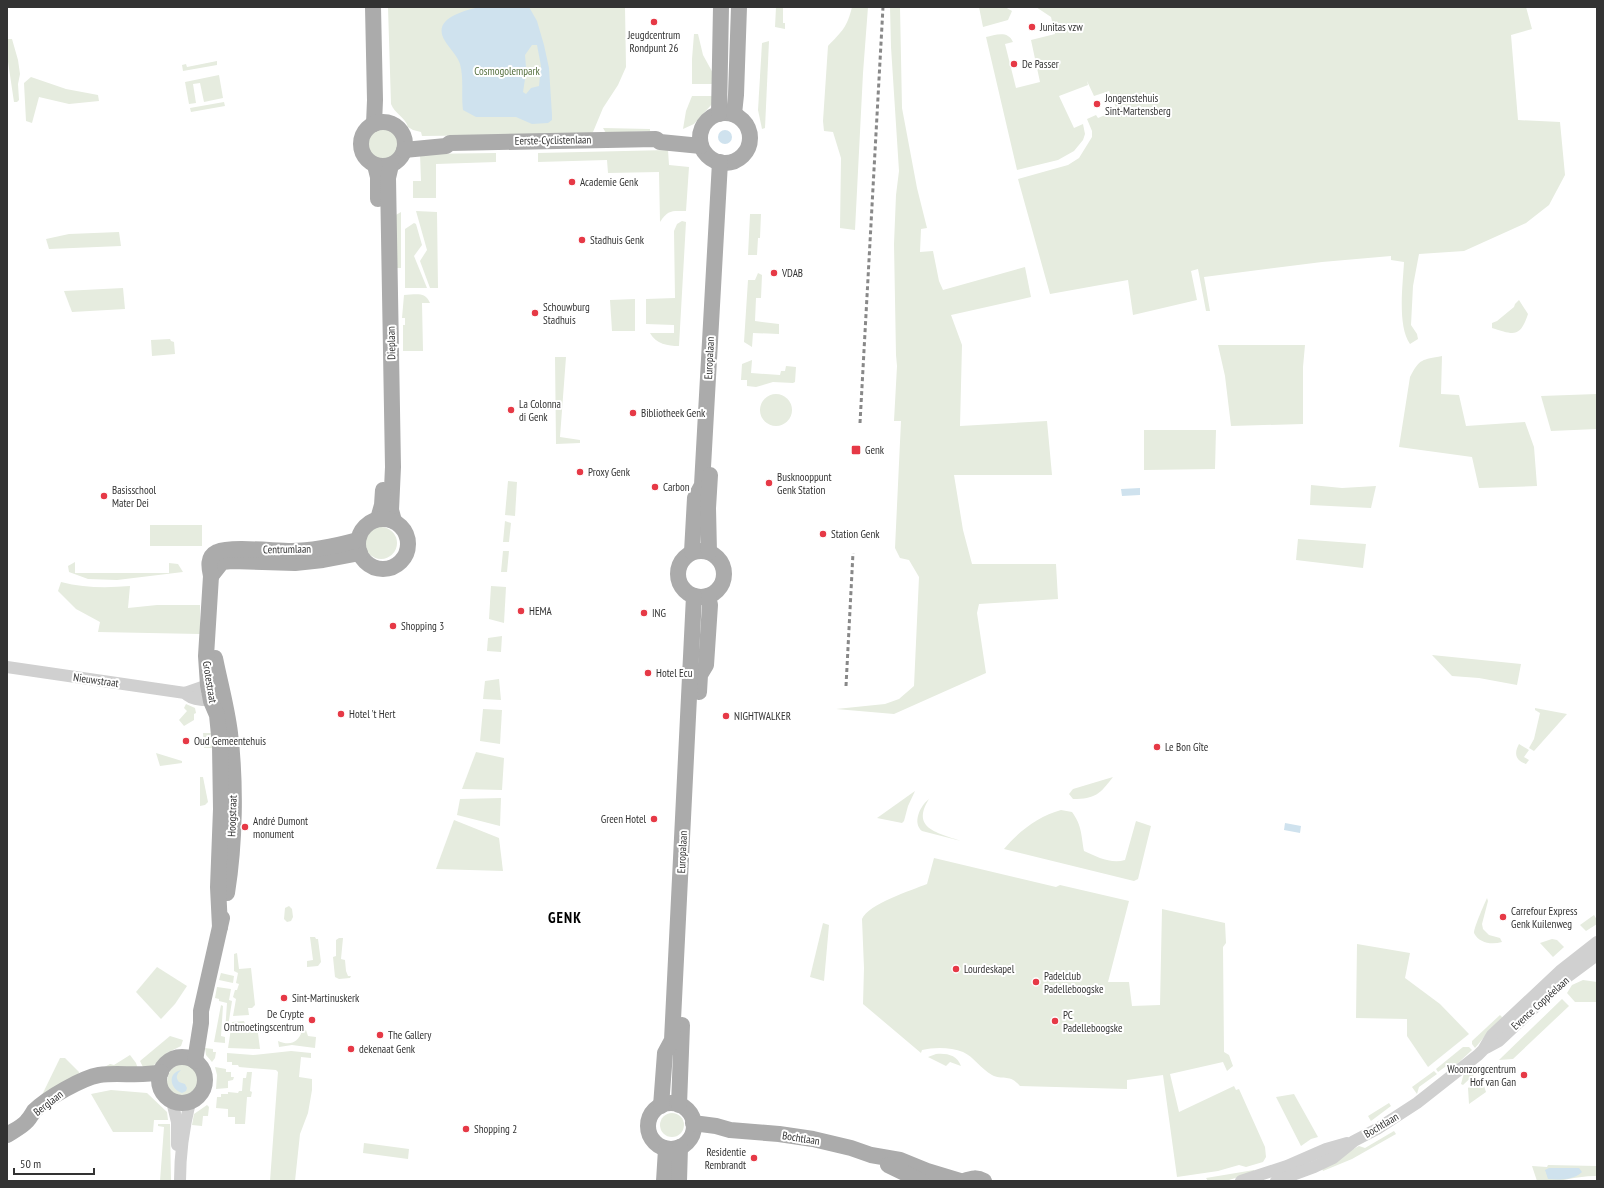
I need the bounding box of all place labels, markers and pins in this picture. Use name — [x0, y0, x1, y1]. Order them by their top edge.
marker: Jeugdcentrum Rondpunt 26 — [649, 17, 659, 27]
place label: Junitas vzw — [1039, 20, 1083, 34]
marker: Junitas vzw — [1027, 22, 1037, 32]
place label: Jeugdcentrum Rondpunt 26 — [627, 28, 680, 55]
place label: De Passer — [1022, 57, 1059, 71]
marker: De Passer — [1009, 59, 1019, 69]
place label: Jongenstehuis Sint-Martensberg — [1104, 91, 1171, 118]
marker: Jongenstehuis Sint-Martensberg — [1092, 99, 1102, 109]
place label: Academie Genk — [580, 175, 639, 189]
marker: Academie Genk — [567, 177, 577, 187]
place label: Stadhuis Genk — [590, 233, 645, 247]
marker: Stadhuis Genk — [577, 235, 587, 245]
place label: VDAB — [781, 266, 803, 280]
marker: VDAB — [769, 268, 779, 278]
place label: Schouwburg Stadhuis — [543, 300, 590, 327]
marker: Schouwburg Stadhuis — [530, 308, 540, 318]
place label: La Colonna di Genk — [519, 397, 561, 424]
marker: La Colonna di Genk — [506, 405, 516, 415]
place label: Bibliotheek Genk — [641, 406, 706, 420]
marker: Bibliotheek Genk — [628, 408, 638, 418]
place label: Genk — [865, 443, 885, 457]
marker: Genk — [850, 444, 862, 456]
place label: Proxy Genk — [588, 465, 631, 479]
marker: Proxy Genk — [575, 467, 585, 477]
place label: Busknooppunt Genk Station — [777, 470, 831, 497]
marker: Busknooppunt Genk Station — [764, 478, 774, 488]
place label: Carbon — [663, 480, 690, 494]
marker: Carbon — [650, 482, 660, 492]
place label: Basisschool Mater Dei — [112, 483, 156, 510]
marker: Basisschool Mater Dei — [99, 491, 109, 501]
place label: Station Genk — [831, 527, 880, 541]
marker: Station Genk — [818, 529, 828, 539]
place label: HEMA — [529, 604, 553, 618]
marker: HEMA — [516, 606, 526, 616]
place label: ING — [652, 606, 666, 620]
marker: ING — [639, 608, 649, 618]
place label: Shopping 3 — [401, 619, 444, 633]
marker: Shopping 3 — [388, 621, 398, 631]
place label: Hotel Ecu — [656, 666, 693, 680]
marker: Hotel Ecu — [643, 668, 653, 678]
place label: Hotel 't Hert — [349, 707, 396, 721]
marker: Hotel 't Hert — [336, 709, 346, 719]
place label: NIGHTWALKER — [734, 709, 791, 723]
marker: NIGHTWALKER — [721, 711, 731, 721]
place label: Oud Gemeentehuis — [194, 734, 266, 748]
marker: Oud Gemeentehuis — [181, 736, 191, 746]
place label: Le Bon Gîte — [1165, 740, 1209, 754]
marker: Le Bon Gîte — [1152, 742, 1162, 752]
place label: Green Hotel — [601, 812, 646, 826]
place label: André Dumont monument — [253, 814, 308, 841]
marker: Green Hotel — [649, 814, 659, 824]
marker: André Dumont monument — [240, 822, 250, 832]
place label: Carrefour Express Genk Kuilenweg — [1511, 904, 1578, 931]
marker: Carrefour Express Genk Kuilenweg — [1498, 912, 1508, 922]
place label: Lourdeskapel — [964, 962, 1015, 976]
marker: Lourdeskapel — [951, 964, 961, 974]
place label: Padelclub Padelleboogske — [1044, 969, 1104, 996]
marker: Padelclub Padelleboogske — [1031, 977, 1041, 987]
place label: Sint-Martinuskerk — [292, 991, 360, 1005]
marker: Sint-Martinuskerk — [279, 993, 289, 1003]
place label: De Crypte Ontmoetingscentrum — [224, 1007, 304, 1034]
place label: PC Padelleboogske — [1063, 1008, 1123, 1035]
marker: De Crypte Ontmoetingscentrum — [307, 1015, 317, 1025]
marker: PC Padelleboogske — [1050, 1016, 1060, 1026]
place label: The Gallery — [388, 1028, 432, 1042]
marker: The Gallery — [375, 1030, 385, 1040]
place label: dekenaat Genk — [359, 1042, 416, 1056]
marker: dekenaat Genk — [346, 1044, 356, 1054]
place label: Woonzorgcentrum Hof van Gan — [1447, 1062, 1516, 1089]
marker: Woonzorgcentrum Hof van Gan — [1519, 1070, 1529, 1080]
place label: Shopping 2 — [474, 1122, 517, 1136]
marker: Shopping 2 — [461, 1124, 471, 1134]
place label: Residentie Rembrandt — [705, 1145, 746, 1172]
marker: Residentie Rembrandt — [749, 1153, 759, 1163]

